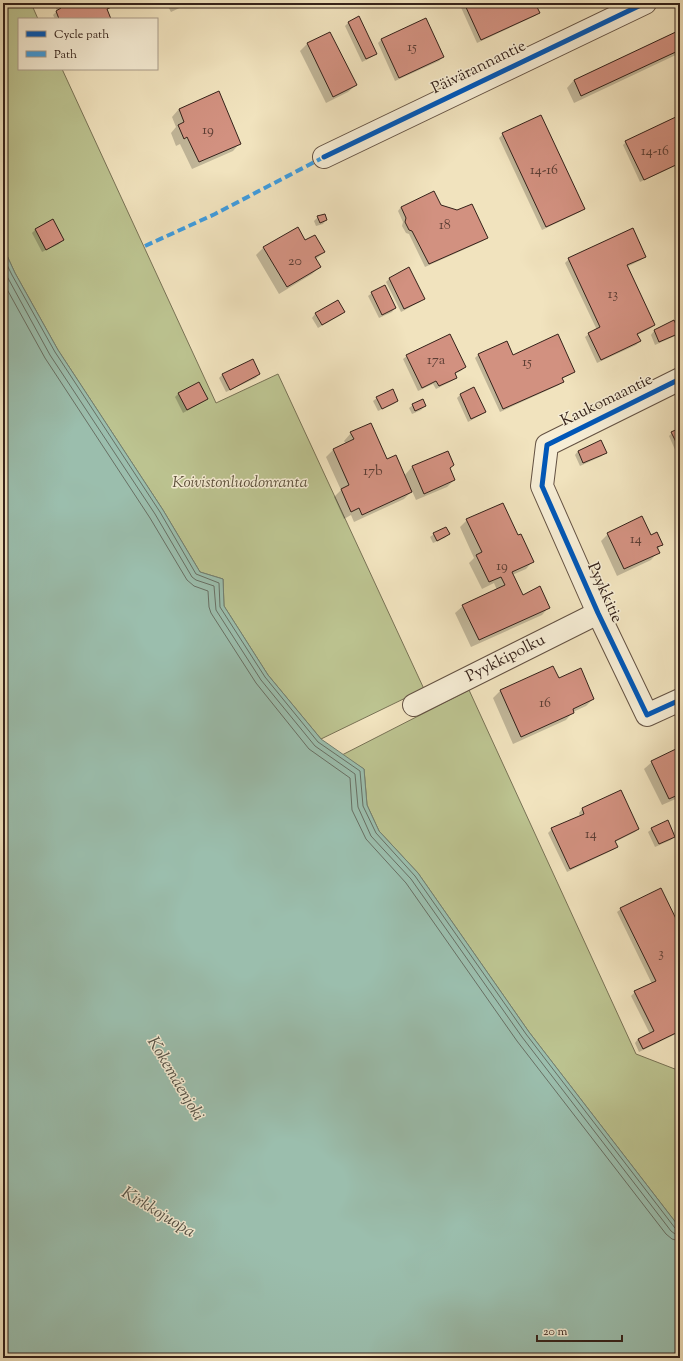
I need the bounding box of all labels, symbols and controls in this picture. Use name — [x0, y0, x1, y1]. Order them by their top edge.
legend — [18, 18, 158, 70]
text: Cycle path — [54, 26, 109, 44]
street label: Päivärannantie — [428, 35, 530, 101]
house number: 15 — [407, 38, 417, 58]
text: Path — [54, 46, 77, 64]
house number: 19 — [202, 121, 214, 141]
house number: 14-16 — [641, 142, 669, 162]
house number: 14-16 — [530, 161, 558, 181]
house number: 18 — [439, 216, 451, 236]
house number: 20 — [288, 252, 302, 272]
house number: 13 — [608, 285, 619, 305]
house number: 17a — [427, 351, 446, 371]
house number: 15 — [522, 353, 532, 373]
street label: Kaukomaantie — [557, 369, 657, 433]
house number: 17b — [363, 462, 383, 482]
park label: Koivistonluodonranta — [172, 472, 308, 495]
house number: 14 — [630, 530, 642, 550]
house number: 19 — [496, 557, 508, 577]
street label: Pyykkitie — [580, 559, 628, 627]
street label: Pyykkipolku — [462, 629, 550, 689]
house number: 16 — [539, 694, 551, 714]
house number: 14 — [585, 825, 597, 845]
house number: 3 — [658, 944, 664, 964]
water label: Kokemäenjoki — [140, 1032, 210, 1126]
water label: Kirkkojuopa — [117, 1182, 200, 1245]
scale bar — [537, 1317, 622, 1343]
text: 20 m — [543, 1323, 568, 1341]

